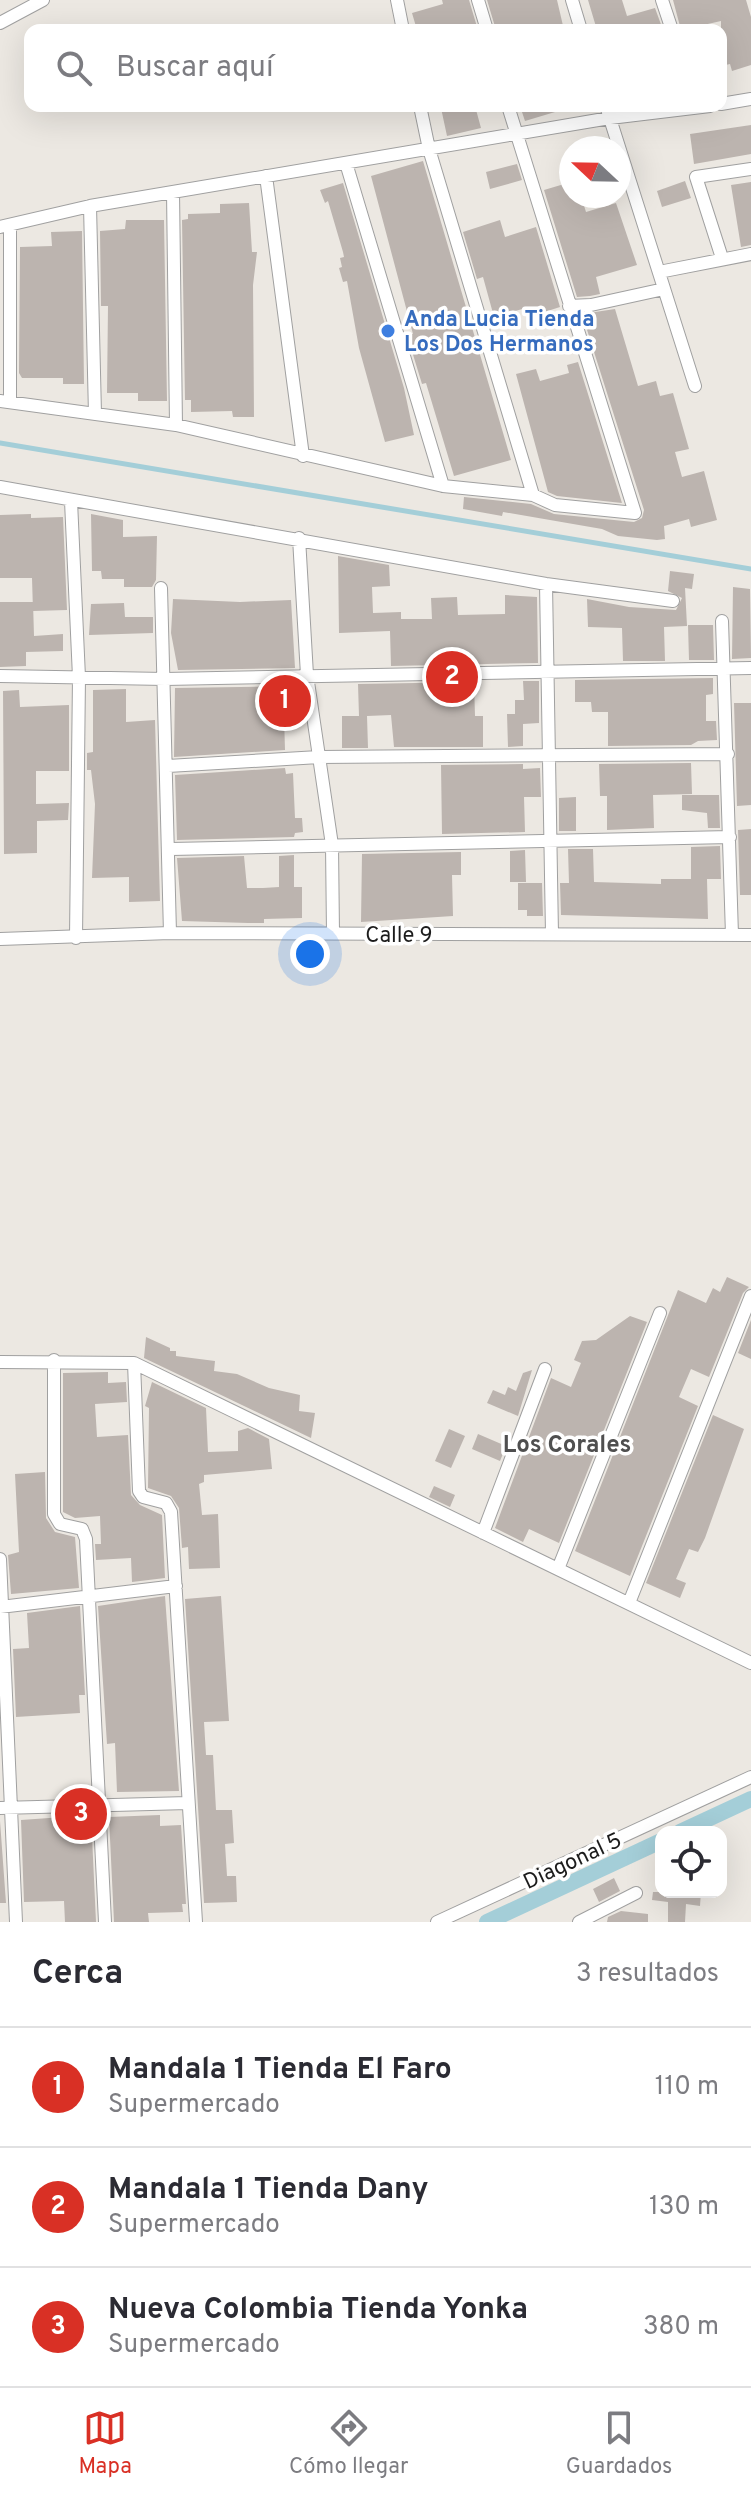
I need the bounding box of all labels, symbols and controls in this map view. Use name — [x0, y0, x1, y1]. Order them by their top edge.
search box — [24, 24, 727, 112]
icon: search — [52, 46, 96, 90]
text: Buscar aquí — [116, 50, 274, 87]
north arrow — [559, 136, 631, 208]
place label: Anda Lucia Tienda Los Dos Hermanos — [404, 307, 594, 359]
marker: Anda Lucia Tienda Los Dos Hermanos — [379, 322, 397, 340]
pin: 2 — [426, 647, 478, 707]
pin: 1 — [259, 671, 311, 731]
street label: Calle 9 — [365, 923, 433, 950]
your location — [290, 934, 330, 974]
district label: Los Corales — [503, 1431, 631, 1461]
pin: 3 — [55, 1784, 107, 1844]
map controls — [655, 1826, 727, 1898]
button: locate — [655, 1826, 727, 1898]
street label: Diagonal 5 — [519, 1828, 627, 1897]
text: Cerca — [32, 1953, 123, 1996]
text: 3 resultados — [576, 1958, 719, 1991]
text: Mandala 1 Tienda El Faro — [108, 2052, 452, 2089]
text: 1 — [53, 2071, 63, 2104]
text: 110 m — [655, 2071, 719, 2104]
text: Supermercado — [108, 2089, 280, 2122]
text: Mandala 1 Tienda Dany — [108, 2172, 429, 2209]
text: 2 — [50, 2191, 66, 2224]
text: 130 m — [649, 2191, 719, 2224]
text: Supermercado — [108, 2209, 280, 2242]
text: Nueva Colombia Tienda Yonka — [108, 2292, 528, 2329]
text: 3 — [50, 2311, 66, 2344]
text: 380 m — [643, 2311, 719, 2344]
text: Supermercado — [108, 2329, 280, 2362]
tab: Mapa — [79, 2406, 132, 2481]
tab: Cómo llegar — [289, 2406, 409, 2481]
tab: Guardados — [566, 2406, 672, 2481]

